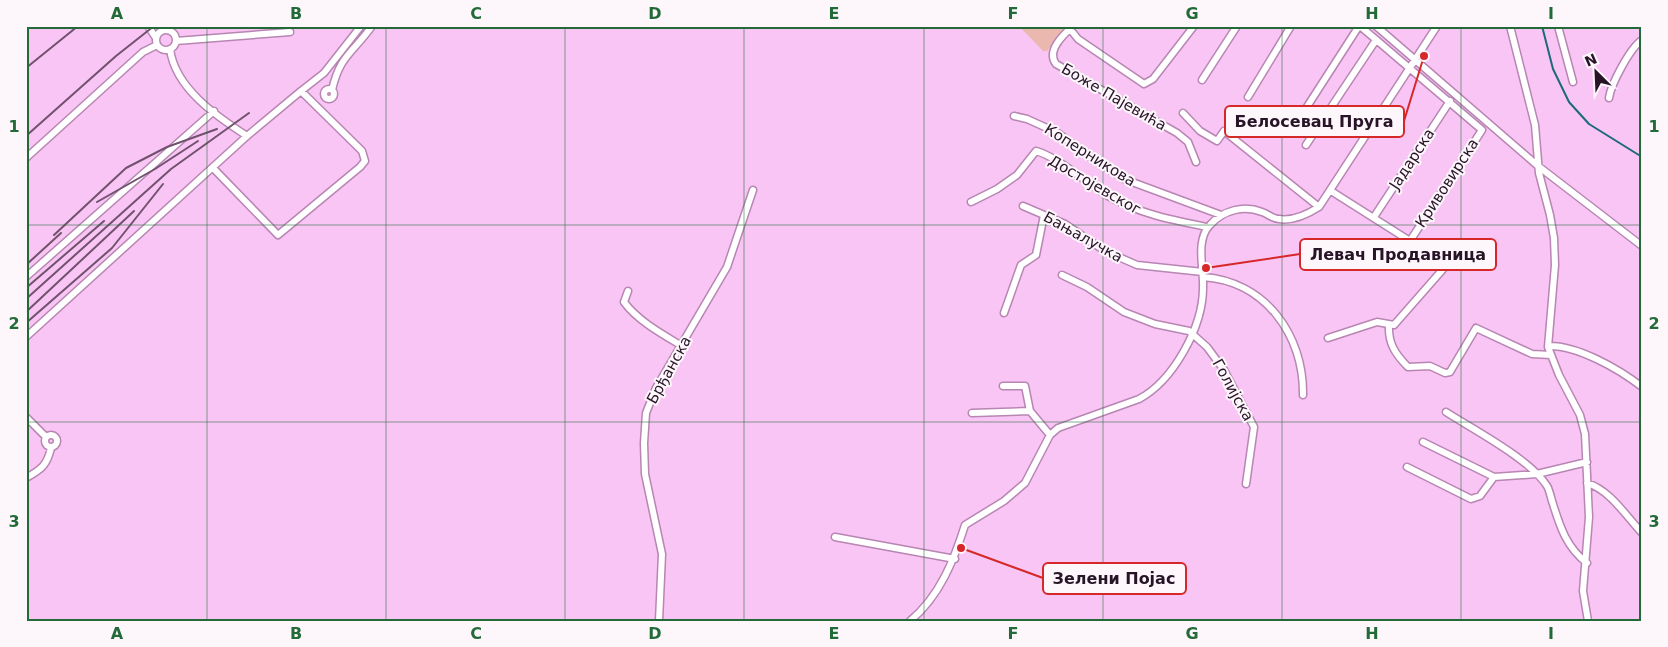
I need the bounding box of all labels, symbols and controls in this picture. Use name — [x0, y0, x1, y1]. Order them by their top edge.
text: A — [111, 4, 124, 23]
text: B — [290, 4, 302, 23]
text: C — [470, 4, 482, 23]
text: D — [648, 4, 662, 23]
text: E — [829, 4, 839, 23]
text: F — [1008, 4, 1018, 23]
text: G — [1185, 4, 1199, 23]
text: H — [1365, 4, 1379, 23]
text: I — [1548, 4, 1554, 23]
north arrow — [1570, 48, 1620, 98]
text: N — [1582, 50, 1599, 70]
street label: Боже Пајевића — [1058, 60, 1170, 134]
callout: Белосевац Пруга — [1225, 106, 1404, 137]
text: Белосевац Пруга — [1235, 112, 1393, 131]
text: 1 — [8, 117, 20, 136]
text: 1 — [1648, 117, 1660, 136]
street label: Коперникова — [1041, 120, 1139, 190]
street label: Јадарска — [1385, 125, 1438, 194]
street label: Кривовирска — [1412, 135, 1482, 231]
street label: Достојевског — [1046, 151, 1144, 219]
street label: Бањалучка — [1040, 208, 1126, 266]
callout: Левач Продавница — [1300, 239, 1496, 270]
text: Левач Продавница — [1310, 245, 1486, 264]
text: 2 — [8, 314, 20, 333]
text: 2 — [1648, 314, 1660, 333]
street label: Брђанска — [643, 333, 695, 407]
street label: Голијска — [1209, 356, 1257, 424]
text: 3 — [8, 512, 20, 531]
text: 3 — [1648, 512, 1660, 531]
callout: Зелени Појас — [1043, 563, 1186, 594]
text: Зелени Појас — [1053, 569, 1175, 588]
text: A — [111, 624, 124, 643]
text: B — [290, 624, 302, 643]
text: C — [470, 624, 482, 643]
text: D — [648, 624, 662, 643]
text: E — [829, 624, 839, 643]
text: F — [1008, 624, 1018, 643]
text: G — [1185, 624, 1199, 643]
text: H — [1365, 624, 1379, 643]
text: I — [1548, 624, 1554, 643]

